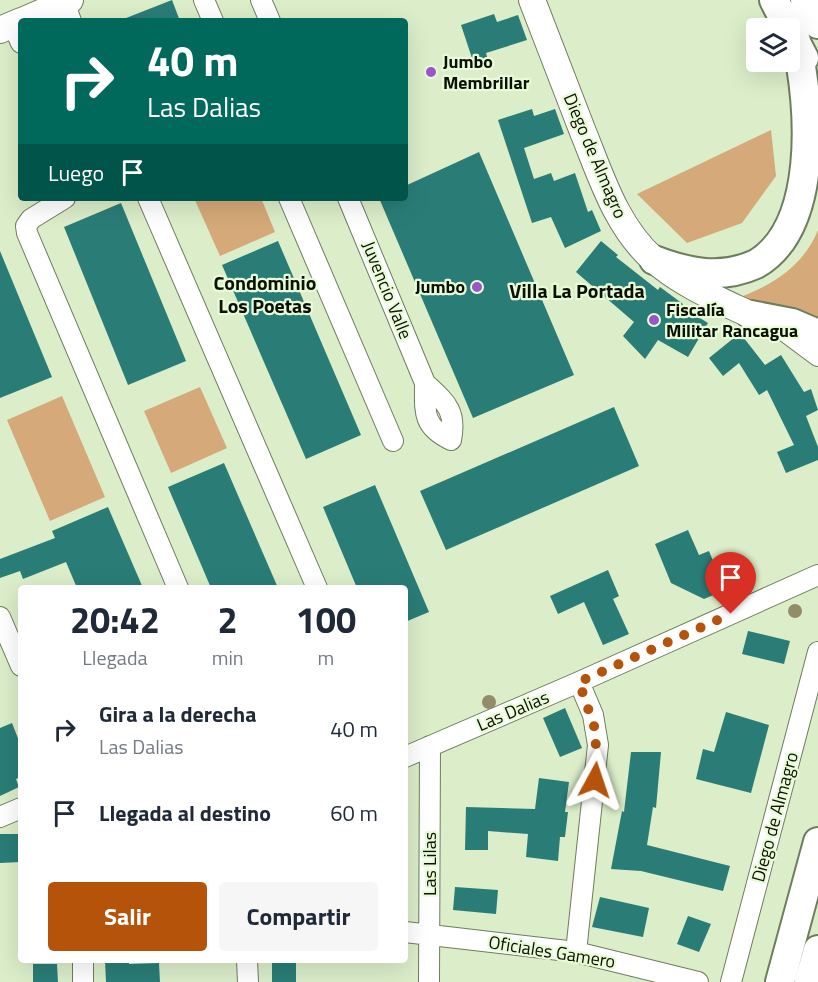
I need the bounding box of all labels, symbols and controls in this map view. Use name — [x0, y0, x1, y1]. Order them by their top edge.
map controls — [746, 18, 800, 72]
button: layers — [746, 18, 800, 72]
text: 40 m — [147, 28, 239, 92]
icon: right — [48, 42, 126, 120]
place label: Jumbo Membrillar — [443, 48, 530, 96]
marker: Jumbo Membrillar — [424, 65, 438, 79]
text: Las Dalias — [147, 86, 261, 127]
street label: Diego de Almagro — [557, 89, 634, 223]
text: Luego — [48, 156, 104, 190]
icon: arrive — [116, 156, 149, 189]
street label: Juvencio Valle — [356, 237, 419, 343]
district label: Condominio Los Poetas — [214, 267, 316, 321]
place label: Jumbo — [415, 273, 465, 300]
district label: Villa La Portada — [509, 275, 645, 306]
marker: Jumbo — [470, 280, 484, 294]
place label: Fiscalía Militar Rancagua — [666, 296, 798, 344]
marker: Fiscalía Militar Rancagua — [647, 313, 661, 327]
pin — [705, 552, 756, 614]
icon: arrive — [714, 561, 747, 594]
text: 20:42 — [70, 592, 160, 647]
text: 2 — [218, 592, 238, 647]
text: 100 — [296, 592, 356, 647]
text: Llegada — [82, 642, 147, 673]
text: min — [212, 642, 244, 673]
text: m — [317, 642, 334, 673]
street label: Las Dalias — [473, 683, 553, 738]
text: Gira a la derecha — [99, 697, 256, 731]
text: 40 m — [330, 712, 378, 746]
icon: right — [48, 713, 81, 746]
text: Las Dalias — [99, 731, 184, 762]
position arrow — [563, 748, 627, 812]
street label: Diego de Almagro — [744, 749, 805, 885]
text: Llegada al destino — [99, 796, 271, 830]
text: 60 m — [330, 796, 378, 830]
icon: arrive — [48, 797, 81, 830]
street label: Las Lilas — [416, 832, 443, 896]
button: Salir — [48, 882, 207, 951]
button: Compartir — [219, 882, 378, 951]
street label: Oficiales Gamero — [487, 928, 617, 975]

